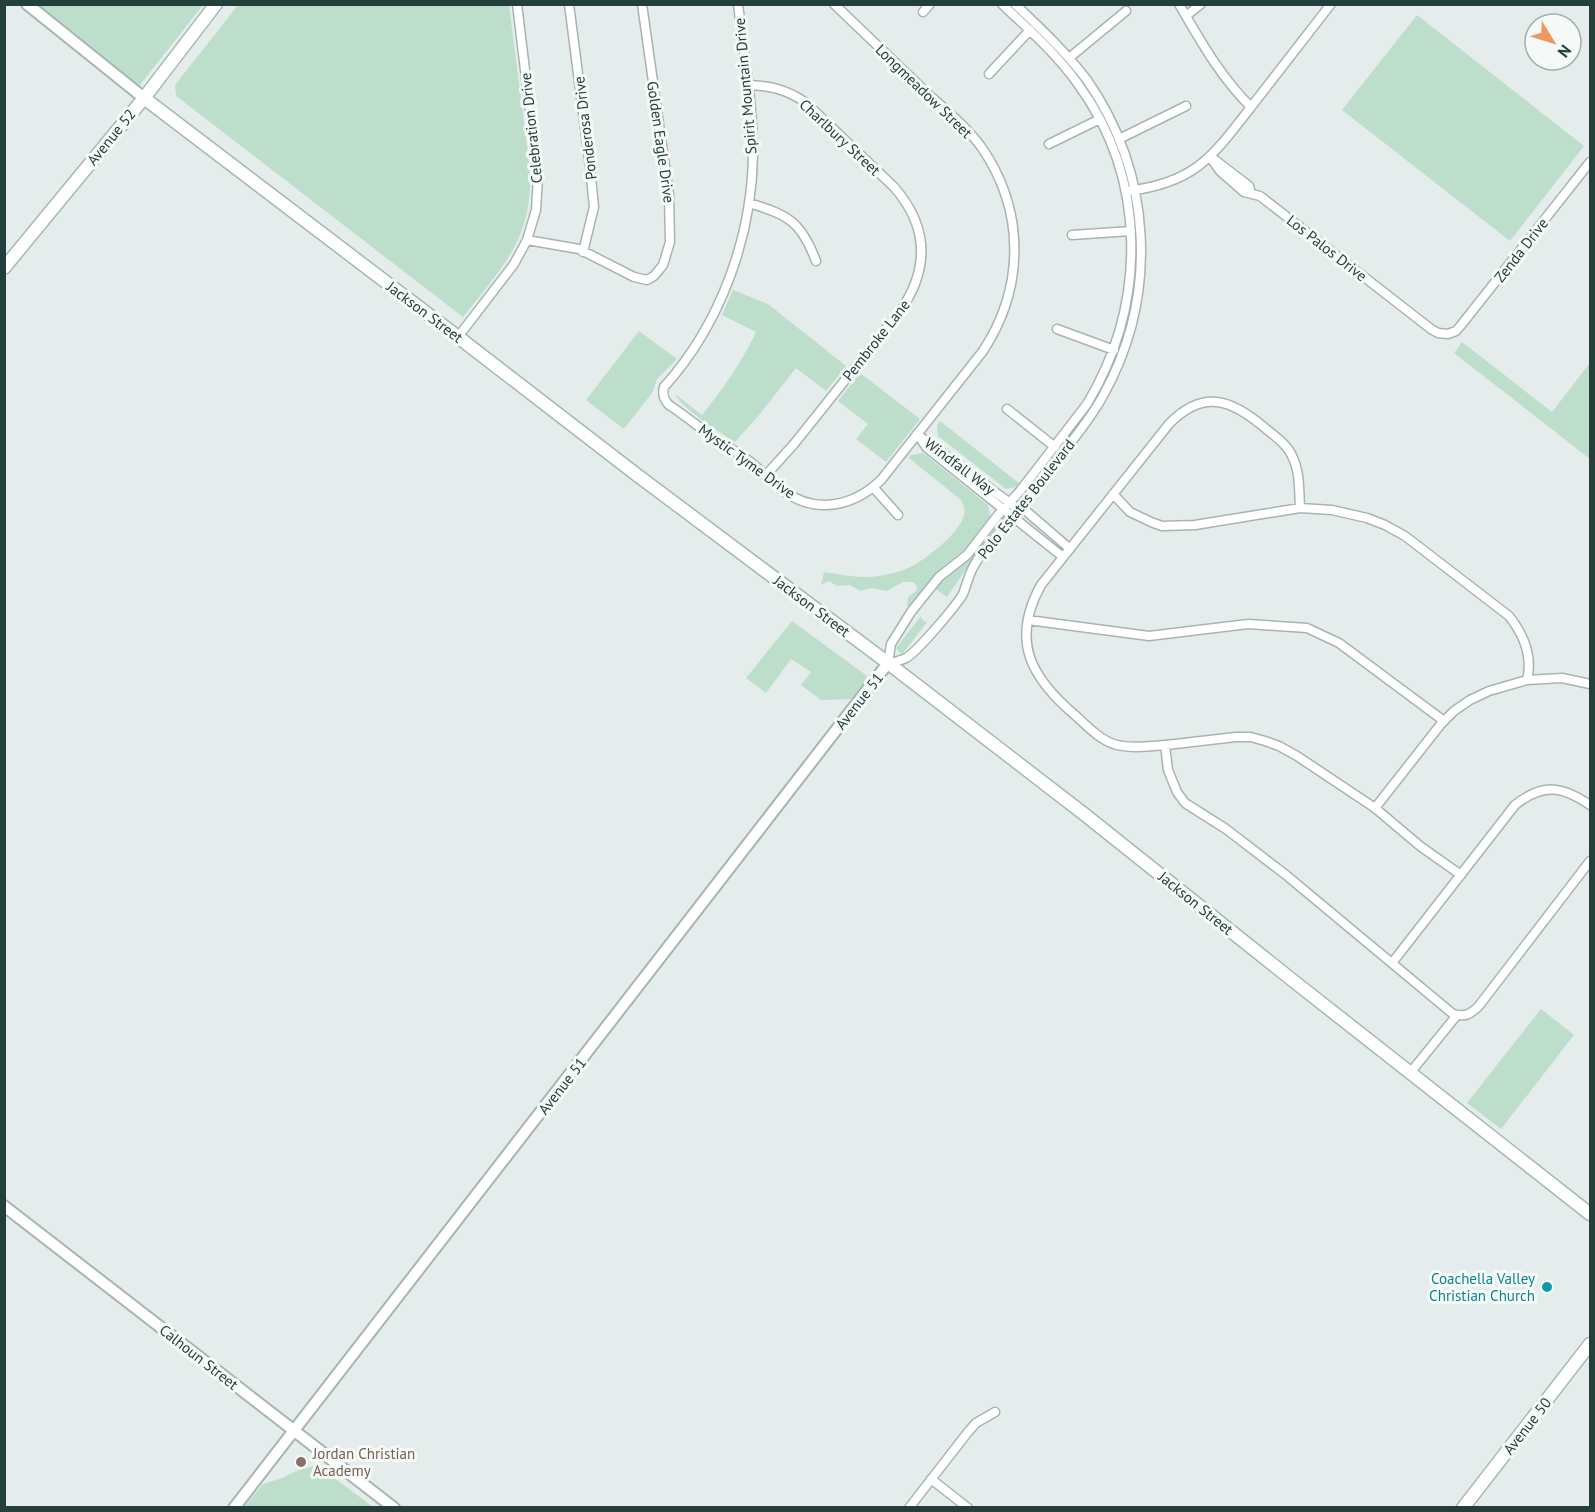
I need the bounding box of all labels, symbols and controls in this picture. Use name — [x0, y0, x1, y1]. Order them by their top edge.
north arrow — [1523, 12, 1583, 72]
street label: Spirit Mountain Drive — [730, 17, 760, 155]
street label: Longmeadow Street — [872, 40, 976, 142]
text: N — [1554, 41, 1576, 62]
street label: Celebration Drive — [516, 72, 546, 184]
street label: Ponderosa Drive — [569, 75, 601, 181]
street label: Golden Eagle Drive — [643, 80, 679, 204]
street label: Charlbury Street — [796, 95, 884, 179]
street label: Avenue 52 — [82, 105, 140, 169]
street label: Los Palos Drive — [1283, 211, 1371, 285]
street label: Zenda Drive — [1490, 214, 1552, 286]
street label: Jackson Street — [382, 277, 467, 347]
street label: Pembroke Lane — [838, 295, 914, 385]
street label: Mystic Tyme Drive — [695, 420, 799, 502]
street label: Windfall Way — [921, 433, 999, 499]
street label: Polo Estates Boulevard — [973, 435, 1079, 563]
street label: Jackson Street — [769, 571, 854, 641]
street label: Avenue 51 — [831, 669, 887, 733]
street label: Jackson Street — [1154, 866, 1237, 939]
street label: Avenue 51 — [534, 1054, 590, 1118]
place label: Coachella Valley Christian Church — [1429, 1269, 1535, 1305]
marker: Coachella Valley Christian Church — [1540, 1280, 1554, 1294]
street label: Calhoun Street — [156, 1320, 242, 1394]
street label: Avenue 50 — [1499, 1394, 1555, 1458]
place label: Jordan Christian Academy — [312, 1444, 415, 1480]
marker: Jordan Christian Academy — [294, 1455, 308, 1469]

